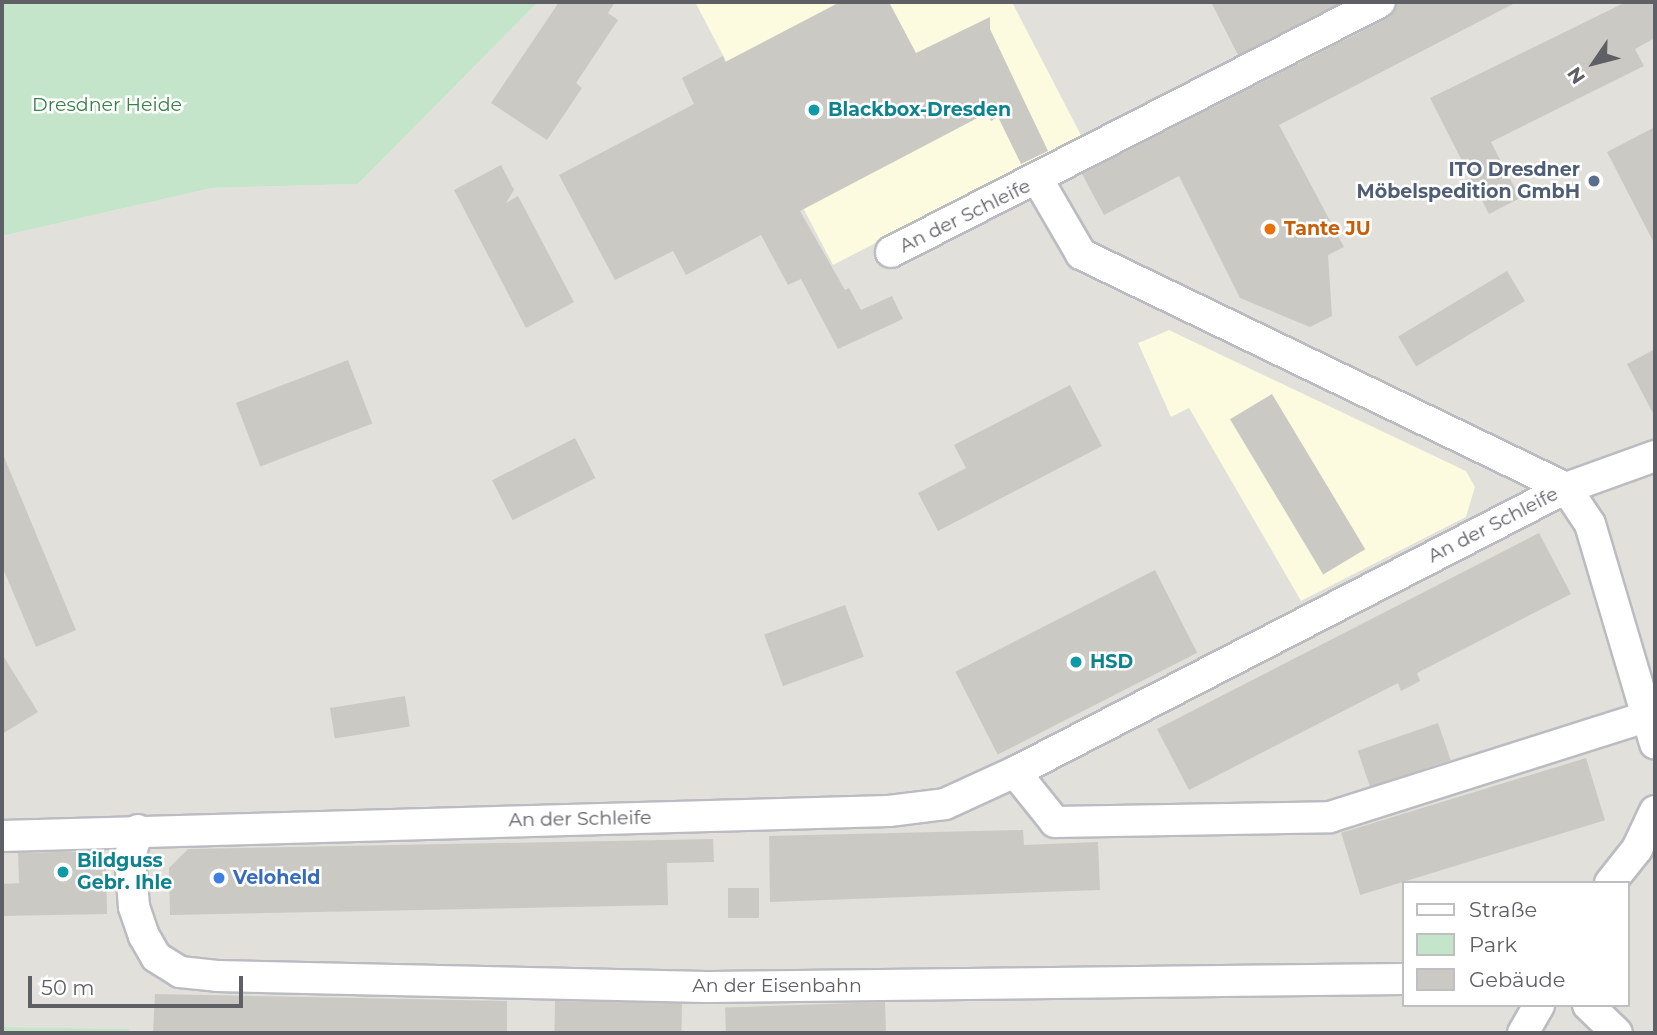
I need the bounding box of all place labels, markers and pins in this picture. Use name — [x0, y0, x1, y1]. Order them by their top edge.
place label: Blackbox-Dresden — [828, 99, 1011, 121]
marker: Blackbox-Dresden — [806, 102, 822, 118]
place label: ITO Dresdner Möbelspedition GmbH — [1357, 159, 1580, 203]
marker: ITO Dresdner Möbelspedition GmbH — [1586, 173, 1602, 189]
place label: Tante JU — [1284, 218, 1371, 240]
marker: Tante JU — [1262, 221, 1278, 237]
place label: HSD — [1090, 651, 1133, 673]
marker: HSD — [1068, 654, 1084, 670]
place label: Bildguss Gebr. Ihle — [77, 850, 172, 894]
marker: Bildguss Gebr. Ihle — [55, 864, 71, 880]
place label: Veloheld — [233, 867, 320, 889]
marker: Veloheld — [211, 870, 227, 886]

